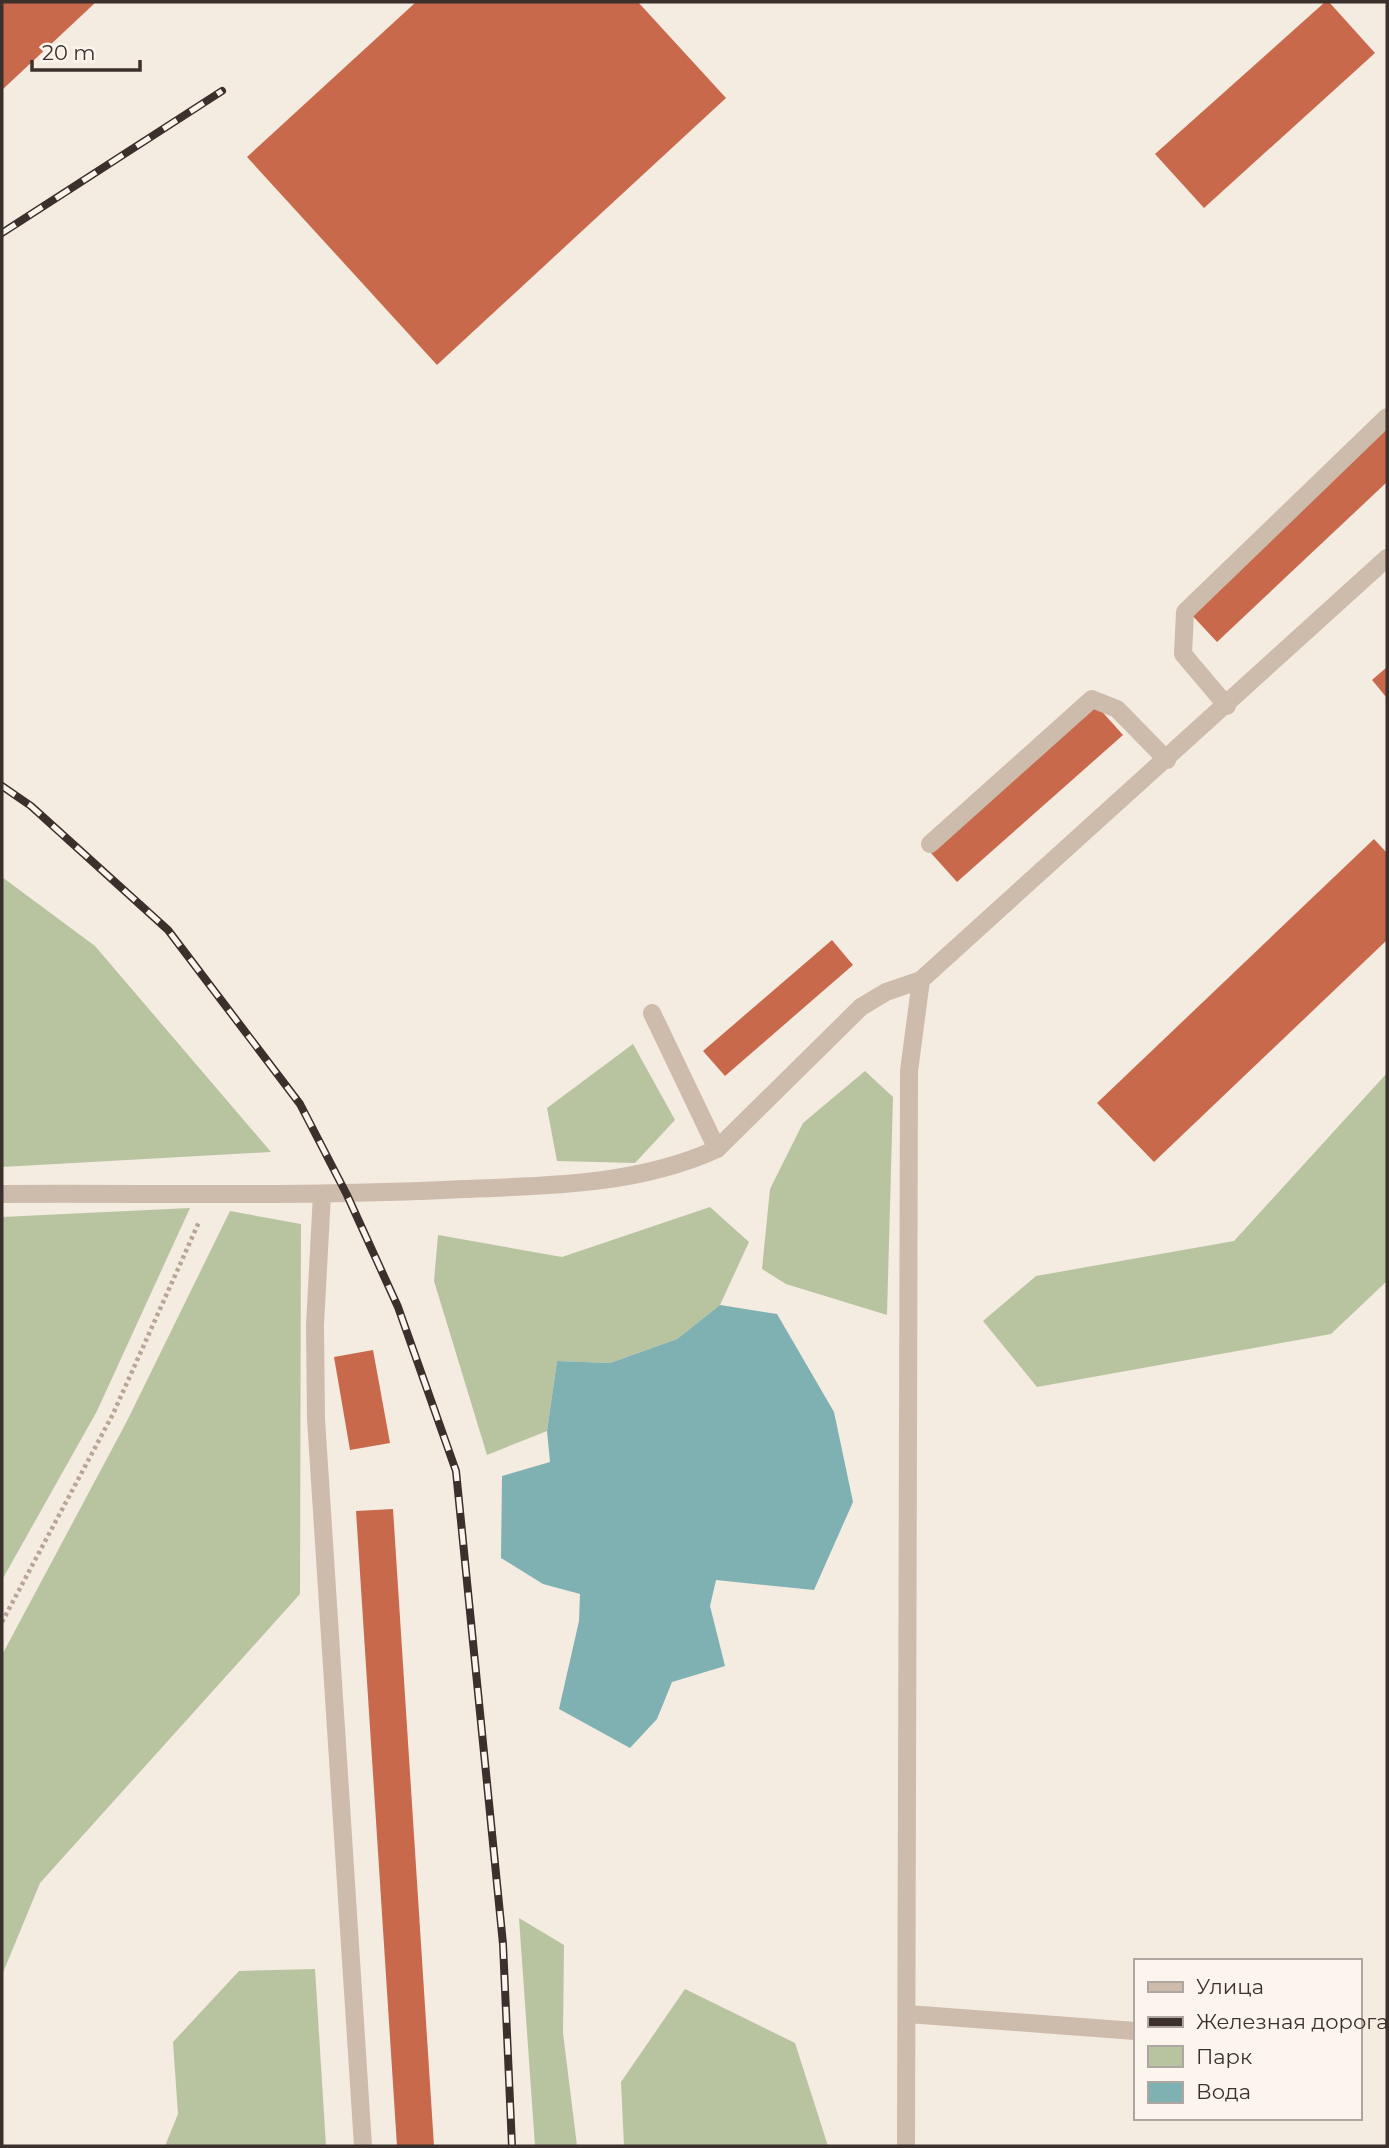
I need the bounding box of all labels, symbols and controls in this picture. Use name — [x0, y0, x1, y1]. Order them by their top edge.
scale bar — [32, 28, 140, 72]
text: 20 m — [42, 40, 96, 65]
legend — [1134, 1959, 1361, 2120]
text: Улица — [1196, 1974, 1264, 1999]
text: Железная дорога — [1196, 2009, 1388, 2034]
text: Парк — [1196, 2044, 1252, 2069]
text: Вода — [1196, 2079, 1251, 2104]

